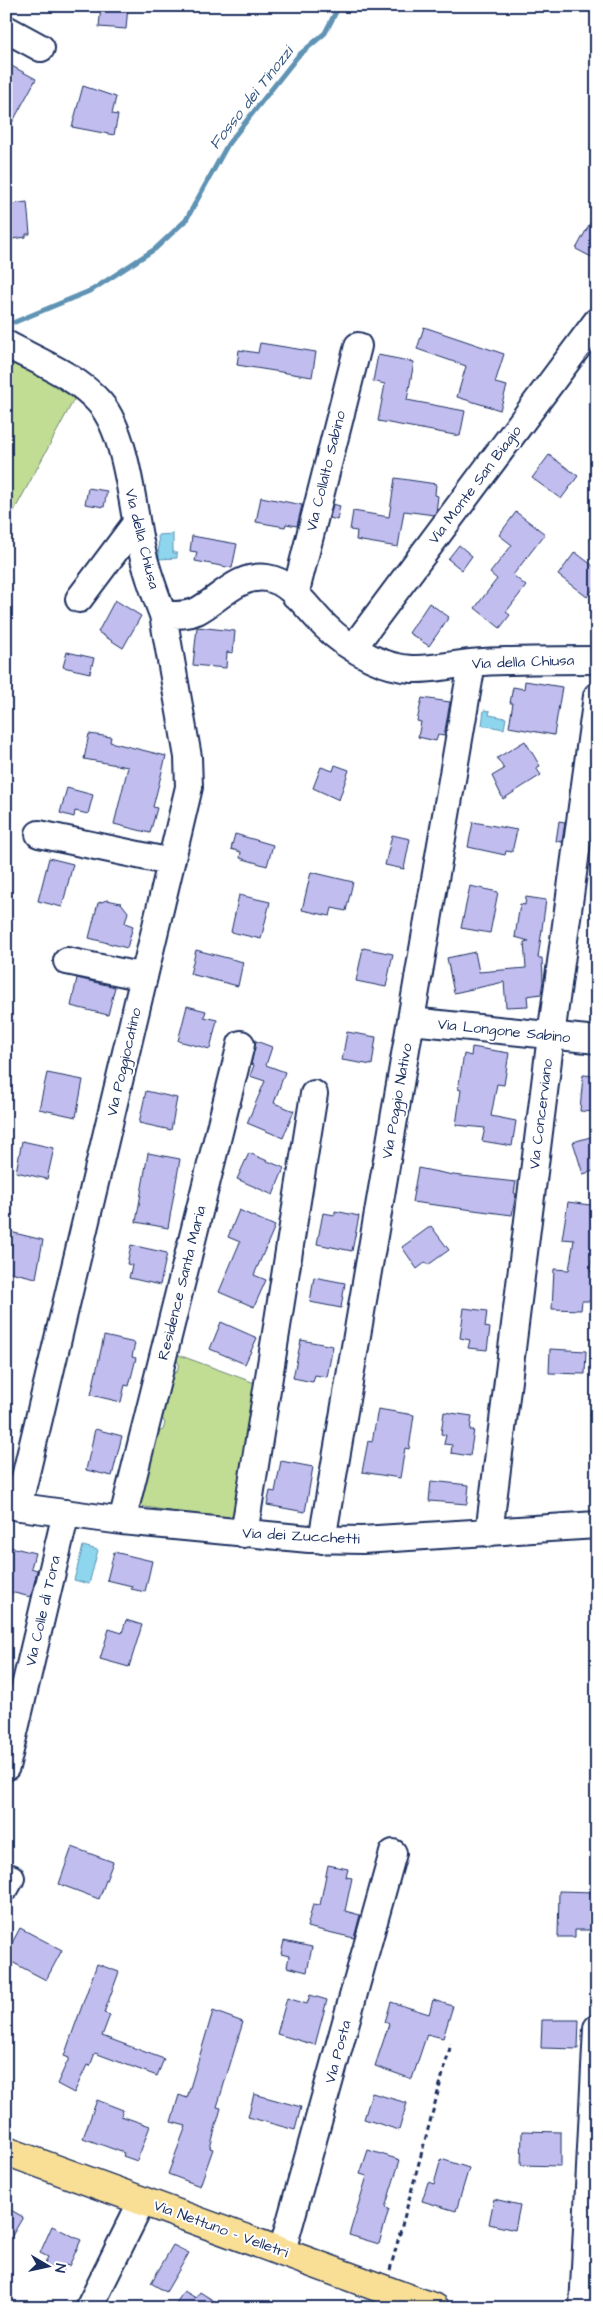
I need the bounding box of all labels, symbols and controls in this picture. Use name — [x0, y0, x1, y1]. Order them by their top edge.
water label: Fosso dei Tinozzi — [204, 40, 300, 154]
street label: Via Collalto Sabino — [301, 408, 351, 533]
street label: Via Monte San Biagio — [423, 421, 528, 549]
street label: Via della Chiusa — [119, 487, 165, 592]
street label: Via della Chiusa — [471, 650, 575, 674]
street label: Via Poggiocatino — [101, 1005, 148, 1119]
street label: Via Longone Sabino — [436, 1014, 572, 1049]
street label: Via Poggio Nativo — [376, 1041, 419, 1161]
street label: Via Concerviano — [524, 1057, 558, 1171]
street label: Residence Santa Maria — [153, 1203, 211, 1362]
street label: Via dei Zucchetti — [242, 1522, 361, 1550]
street label: Via Colle di Tora — [20, 1553, 66, 1668]
street label: Via Posta — [320, 2018, 357, 2086]
street label: Via Nettuno - Velletri — [151, 2195, 292, 2263]
north arrow — [22, 2242, 72, 2292]
text: N — [49, 2262, 70, 2274]

